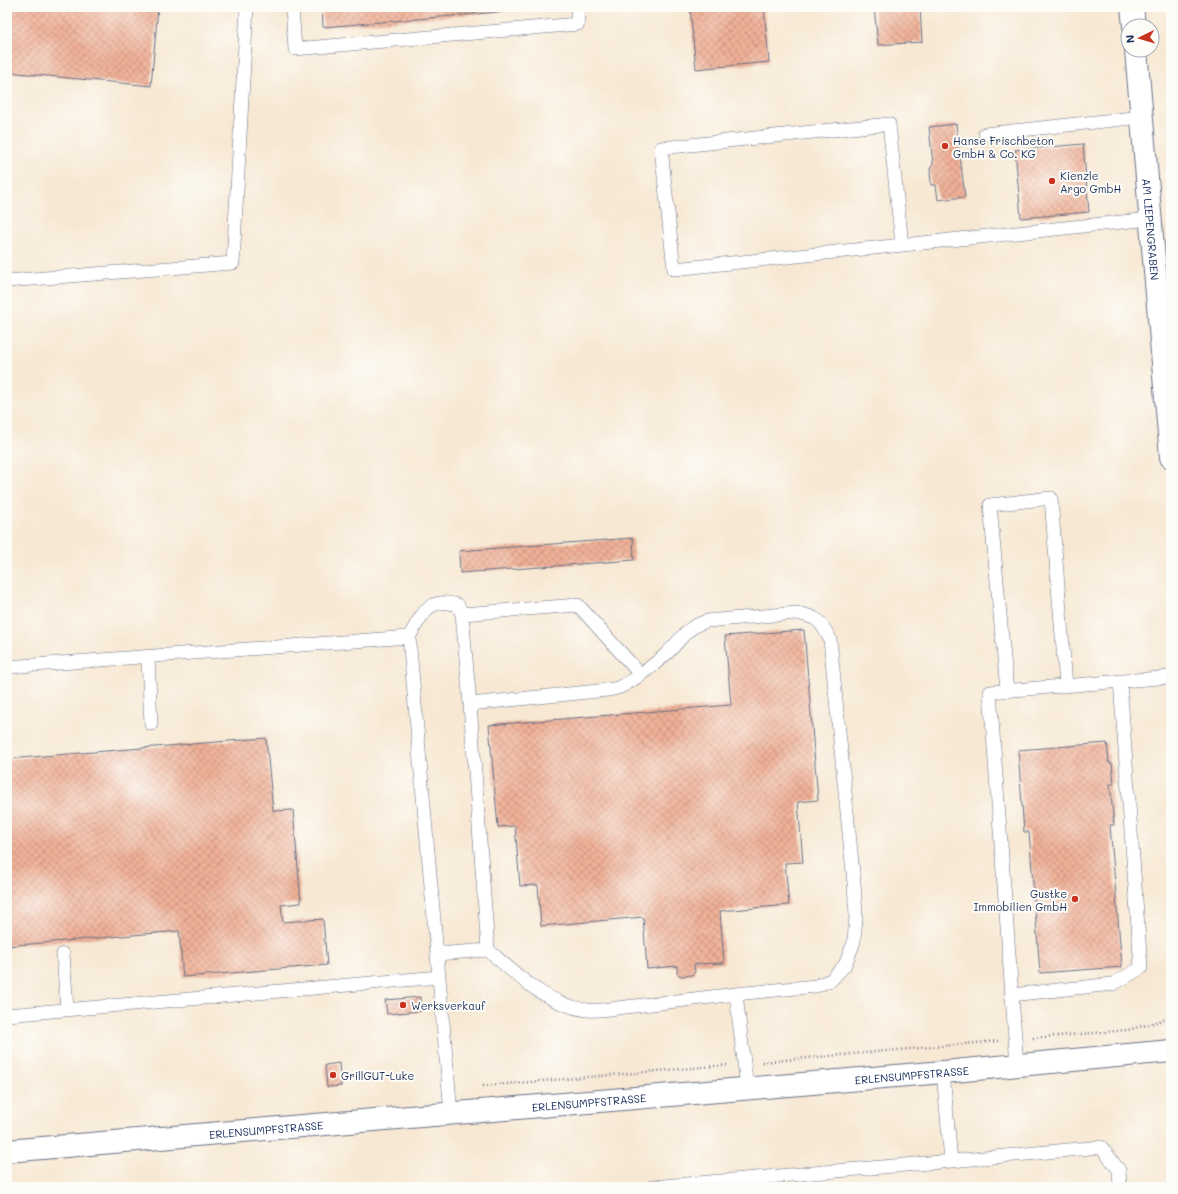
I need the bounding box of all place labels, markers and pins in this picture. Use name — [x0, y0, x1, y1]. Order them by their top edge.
place label: Hanse Frischbeton GmbH & Co. KG — [953, 133, 1054, 161]
marker: Hanse Frischbeton GmbH & Co. KG — [940, 141, 950, 151]
place label: Kienzle Argo GmbH — [1060, 168, 1121, 196]
marker: Kienzle Argo GmbH — [1047, 176, 1057, 186]
place label: Gustke Immobilien GmbH — [973, 886, 1067, 914]
marker: Gustke Immobilien GmbH — [1070, 894, 1080, 904]
place label: Werksverkauf — [411, 998, 486, 1013]
marker: Werksverkauf — [398, 1000, 408, 1010]
place label: GrillGUT-Luke — [341, 1068, 414, 1083]
marker: GrillGUT-Luke — [328, 1070, 338, 1080]

